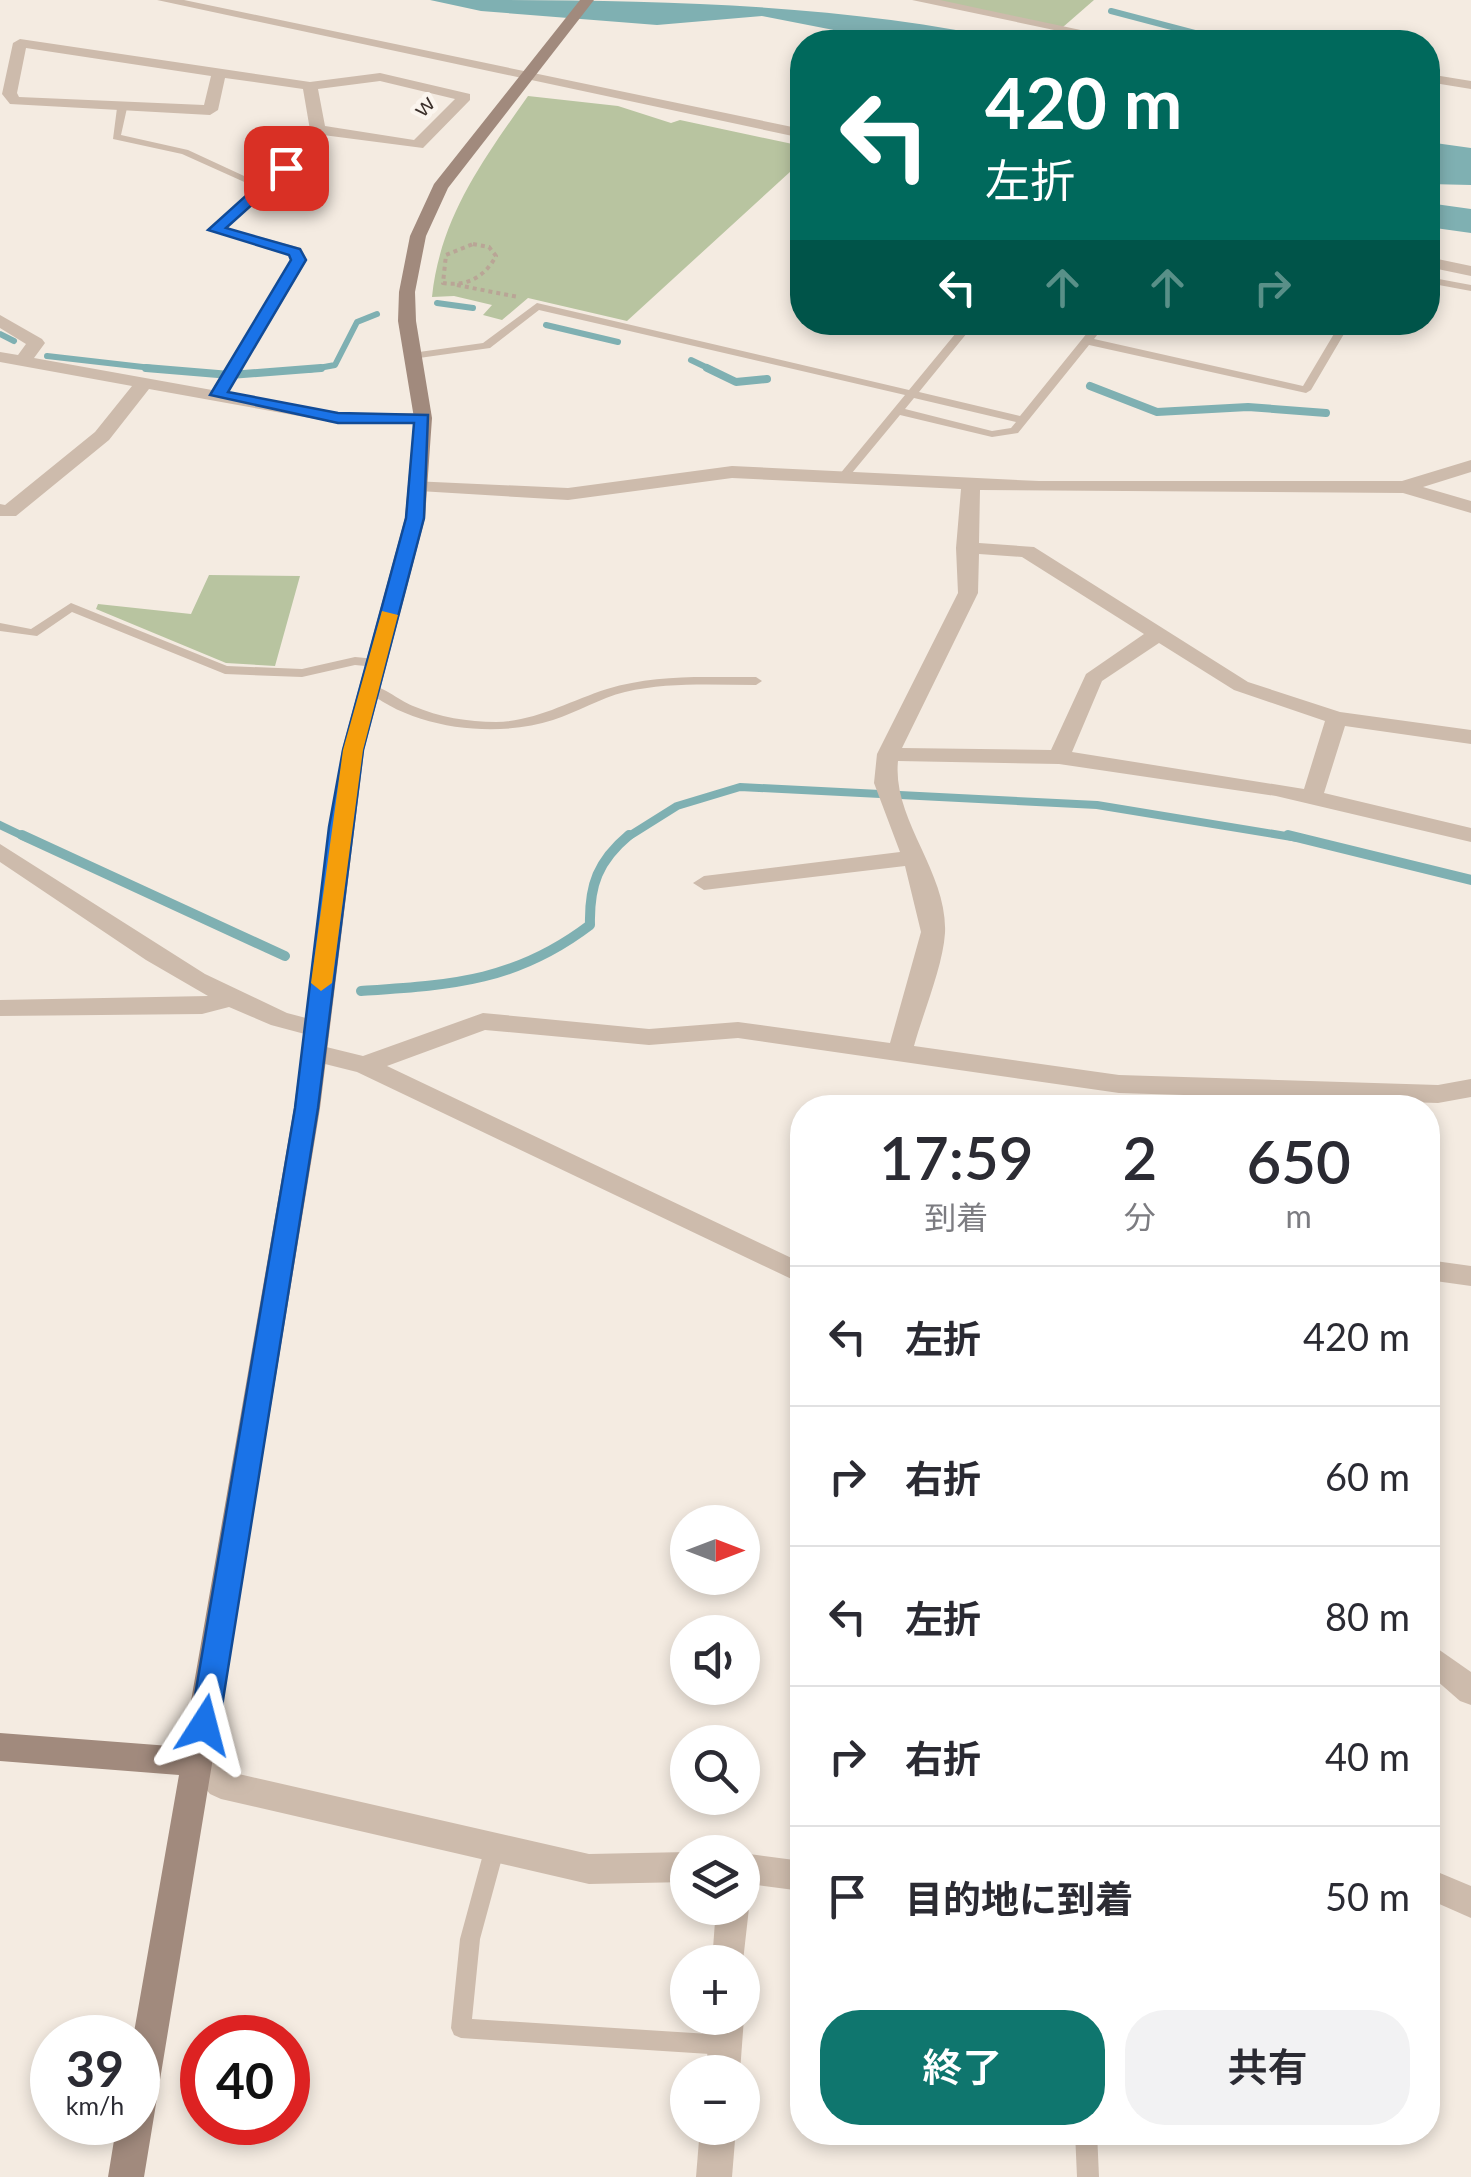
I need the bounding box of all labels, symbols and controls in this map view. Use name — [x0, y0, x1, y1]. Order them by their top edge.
text: 420 m — [985, 60, 1182, 144]
icon: left — [820, 70, 950, 200]
street label: ｗ — [406, 88, 441, 123]
pin — [244, 126, 329, 211]
icon: arrive — [259, 141, 314, 196]
text: 左折 — [985, 153, 1075, 207]
icon: left — [930, 260, 985, 315]
icon: ahead — [1035, 260, 1090, 315]
icon: ahead — [1140, 260, 1195, 315]
icon: right — [1245, 260, 1300, 315]
text: 17:59 — [879, 1121, 1034, 1193]
text: 2 — [1123, 1121, 1157, 1193]
text: 650 — [1247, 1125, 1351, 1197]
text: m — [1286, 1196, 1312, 1235]
text: 到着 — [924, 1197, 988, 1236]
text: 分 — [1124, 1197, 1156, 1236]
icon: left — [820, 1309, 875, 1364]
text: 420 m — [1303, 1313, 1410, 1359]
text: 左折 — [905, 1315, 981, 1361]
icon: right — [820, 1449, 875, 1504]
text: 60 m — [1325, 1453, 1410, 1499]
text: 右折 — [905, 1455, 981, 1501]
north arrow — [670, 1505, 760, 1595]
map controls — [670, 1505, 760, 2145]
icon: left — [820, 1589, 875, 1644]
text: 80 m — [1325, 1593, 1410, 1639]
text: 左折 — [905, 1595, 981, 1641]
button: sound — [670, 1615, 760, 1705]
position arrow — [152, 1673, 256, 1777]
button: search — [670, 1725, 760, 1815]
icon: right — [820, 1729, 875, 1784]
text: 40 m — [1325, 1733, 1410, 1779]
text: 右折 — [905, 1735, 981, 1781]
button: layers — [670, 1835, 760, 1925]
icon: arrive — [820, 1869, 875, 1924]
text: 50 m — [1325, 1873, 1410, 1919]
text: 目的地に到着 — [905, 1875, 1133, 1921]
button: + — [670, 1945, 760, 2035]
button: 終了 — [820, 2010, 1105, 2125]
button: 共有 — [1125, 2010, 1410, 2125]
speed limit sign: 40 — [180, 2015, 310, 2145]
text: 39 — [66, 2038, 124, 2098]
button: − — [670, 2055, 760, 2145]
text: km/h — [66, 2090, 124, 2120]

